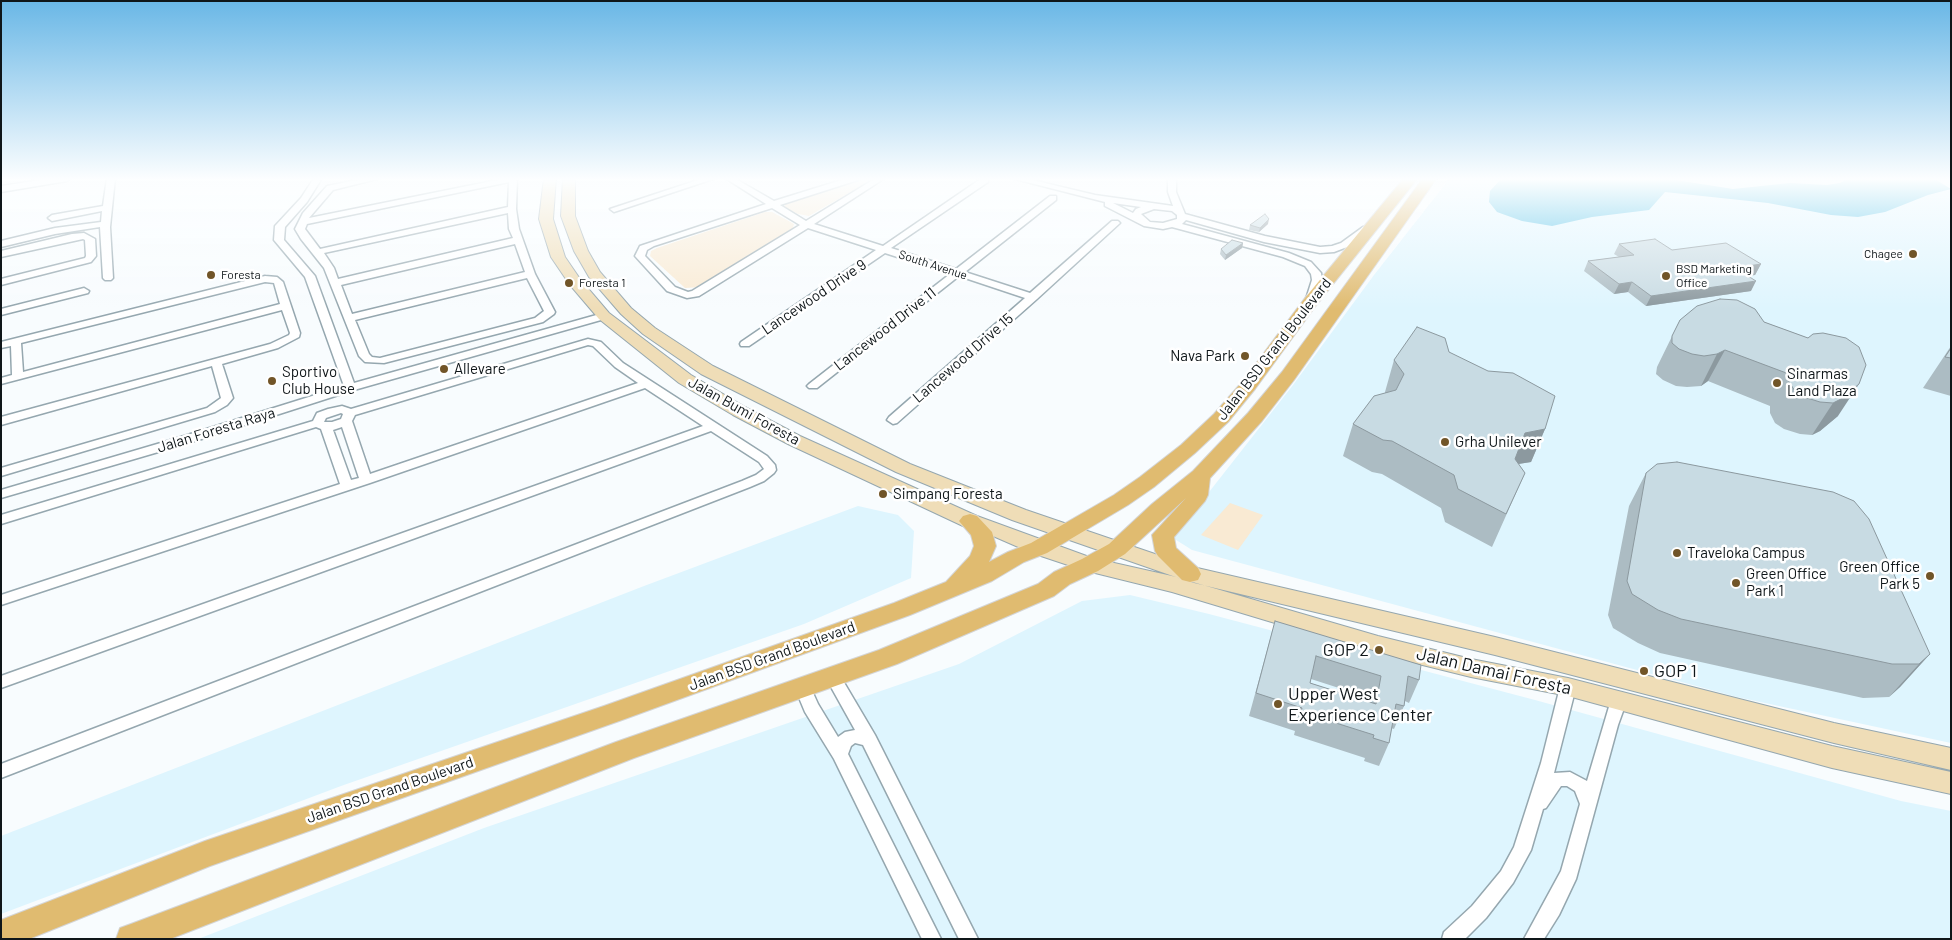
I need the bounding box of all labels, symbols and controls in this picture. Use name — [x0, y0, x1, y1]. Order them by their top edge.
street label: South Avenue — [897, 247, 969, 283]
place label: Chagee — [1864, 247, 1903, 261]
marker: Chagee — [1907, 248, 1919, 260]
street label: Lancewood Drive 9 — [758, 255, 870, 339]
place label: BSD Marketing Office — [1676, 262, 1752, 290]
place label: Foresta — [221, 268, 261, 282]
marker: Foresta — [205, 269, 217, 281]
marker: BSD Marketing Office — [1660, 270, 1672, 282]
street label: Jalan BSD Grand Boulevard — [1213, 274, 1335, 424]
place label: Foresta 1 — [579, 276, 625, 290]
marker: Foresta 1 — [563, 277, 575, 289]
street label: Lancewood Drive 11 — [830, 283, 940, 375]
street label: Lancewood Drive 15 — [909, 309, 1017, 407]
place label: Nava Park — [1170, 347, 1235, 365]
marker: Nava Park — [1239, 350, 1251, 362]
place label: Allevare — [454, 360, 506, 378]
place label: Sportivo Club House — [282, 363, 355, 398]
marker: Allevare — [438, 363, 450, 375]
place label: Sinarmas Land Plaza — [1787, 365, 1857, 400]
street label: Jalan Bumi Foresta — [685, 373, 803, 449]
marker: Sportivo Club House — [266, 375, 278, 387]
marker: Sinarmas Land Plaza — [1771, 377, 1783, 389]
street label: Jalan Foresta Raya — [155, 404, 277, 456]
place label: Grha Unilever — [1455, 433, 1542, 451]
marker: Grha Unilever — [1439, 436, 1451, 448]
place label: Simpang Foresta — [893, 485, 1003, 503]
marker: Simpang Foresta — [877, 488, 889, 500]
place label: Traveloka Campus — [1687, 544, 1805, 562]
marker: Traveloka Campus — [1671, 547, 1683, 559]
place label: Green Office Park 5 — [1839, 558, 1920, 593]
place label: Green Office Park 1 — [1746, 565, 1827, 600]
marker: Green Office Park 5 — [1924, 570, 1936, 582]
marker: Green Office Park 1 — [1730, 577, 1742, 589]
street label: Jalan BSD Grand Boulevard — [686, 618, 858, 694]
place label: GOP 2 — [1323, 639, 1369, 661]
street label: Jalan Damai Foresta — [1414, 643, 1574, 699]
marker: GOP 2 — [1373, 644, 1385, 656]
place label: GOP 1 — [1654, 660, 1697, 682]
marker: GOP 1 — [1638, 665, 1650, 677]
place label: Upper West Experience Center — [1288, 683, 1432, 726]
marker: Upper West Experience Center — [1272, 698, 1284, 710]
street label: Jalan BSD Grand Boulevard — [304, 753, 476, 827]

